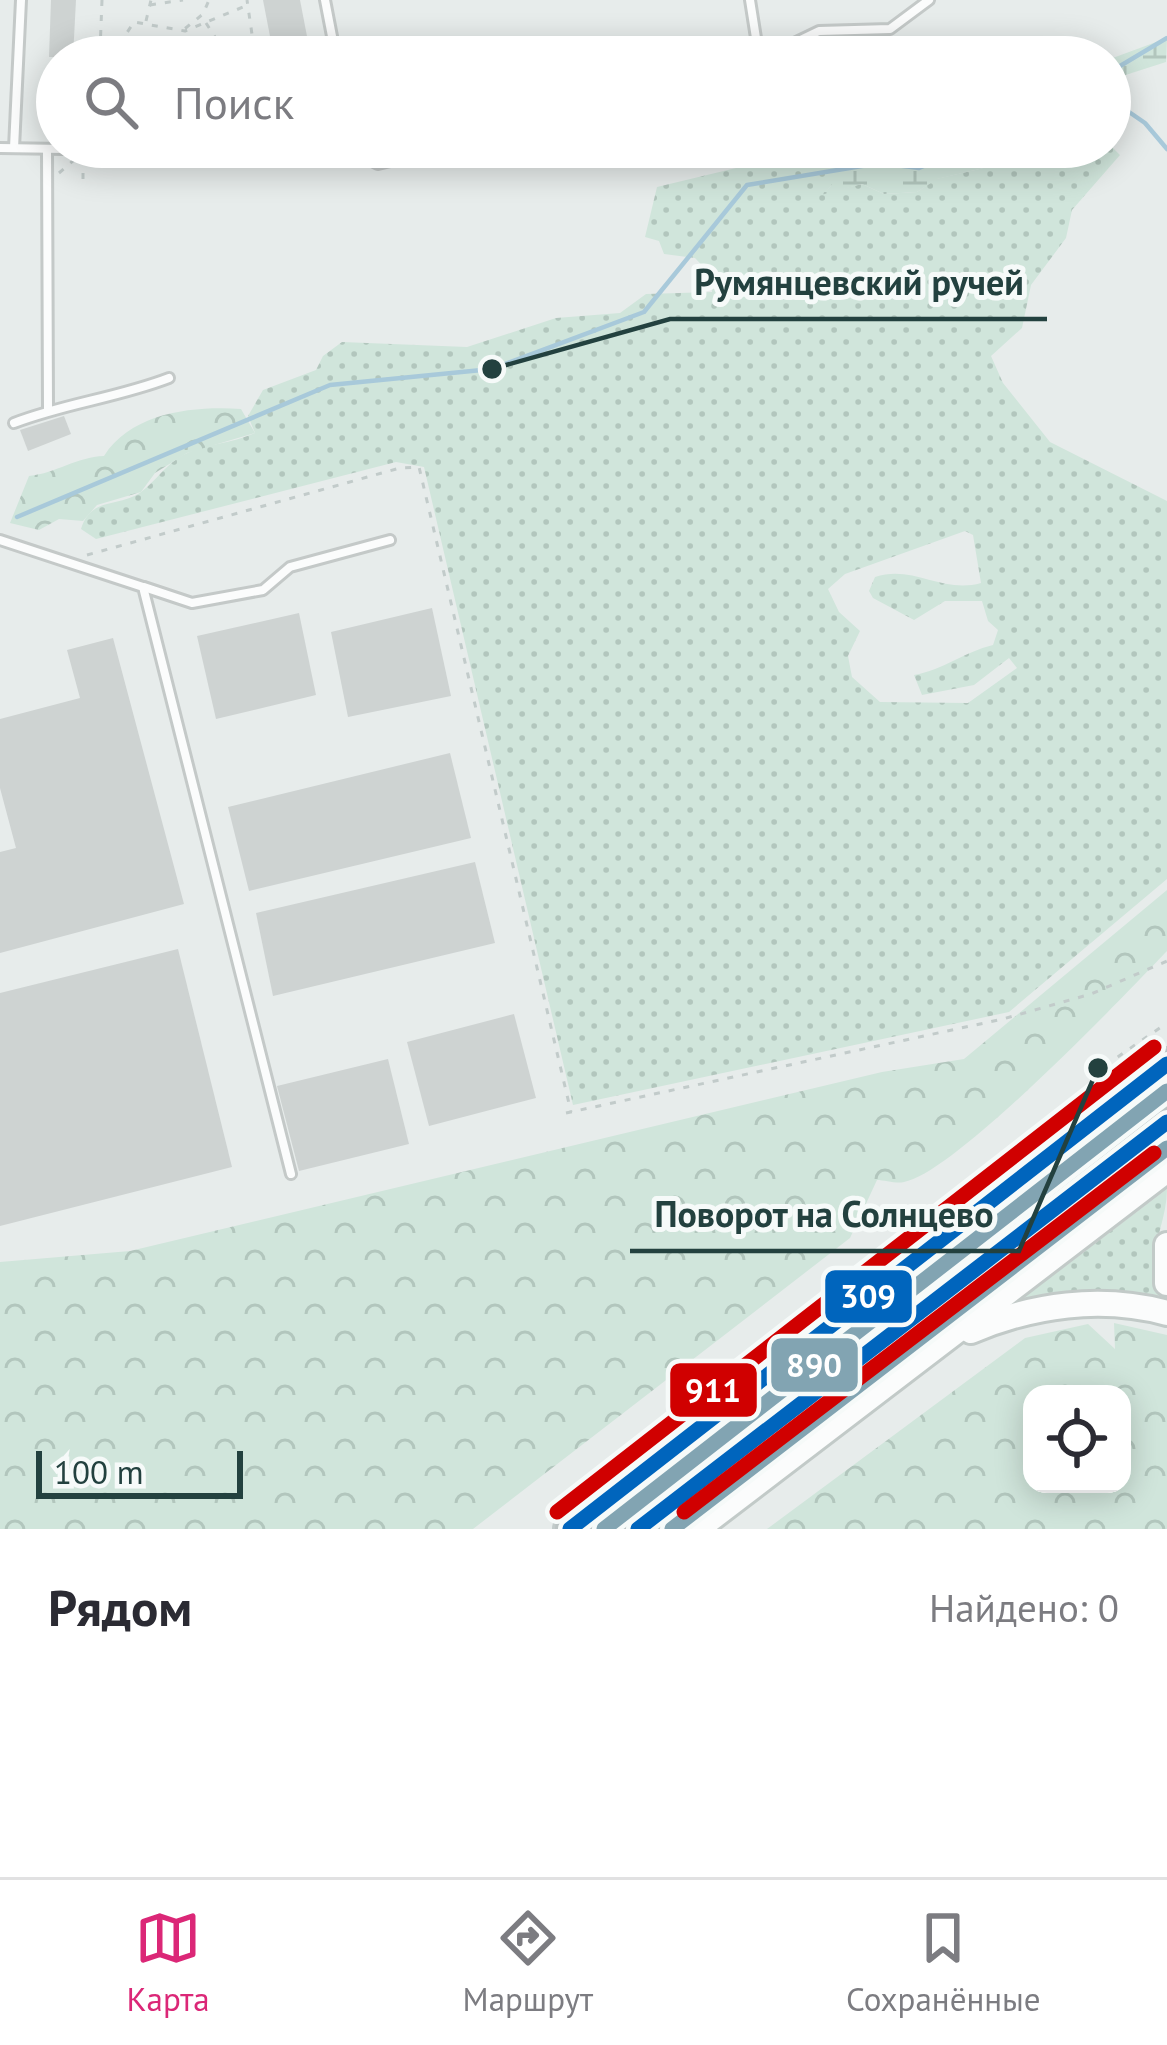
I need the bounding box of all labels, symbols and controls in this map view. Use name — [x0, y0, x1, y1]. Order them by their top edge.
search box — [36, 36, 1131, 168]
icon: search — [78, 69, 144, 135]
text: Поиск — [174, 73, 294, 131]
callout: Румянцевский ручей — [670, 247, 1047, 319]
text: Румянцевский ручей — [694, 258, 1024, 305]
callout: Поворот на Солнцево — [630, 1179, 1019, 1251]
text: Поворот на Солнцево — [654, 1190, 994, 1237]
line badge: 309 — [823, 1268, 914, 1325]
text: 309 — [840, 1274, 896, 1317]
line badge: 890 — [769, 1336, 860, 1394]
text: 890 — [786, 1343, 842, 1386]
line badge: 911 — [668, 1361, 759, 1419]
text: 911 — [685, 1368, 741, 1411]
map controls — [1023, 1385, 1131, 1493]
button: locate — [1023, 1385, 1131, 1493]
scale bar — [36, 1445, 243, 1498]
text: 100 m — [54, 1450, 144, 1493]
text: Рядом — [48, 1574, 192, 1640]
text: Найдено: 0 — [929, 1582, 1119, 1633]
tab: Карта — [126, 1905, 210, 2020]
tab: Маршрут — [463, 1905, 593, 2020]
tab: Сохранённые — [846, 1905, 1041, 2020]

